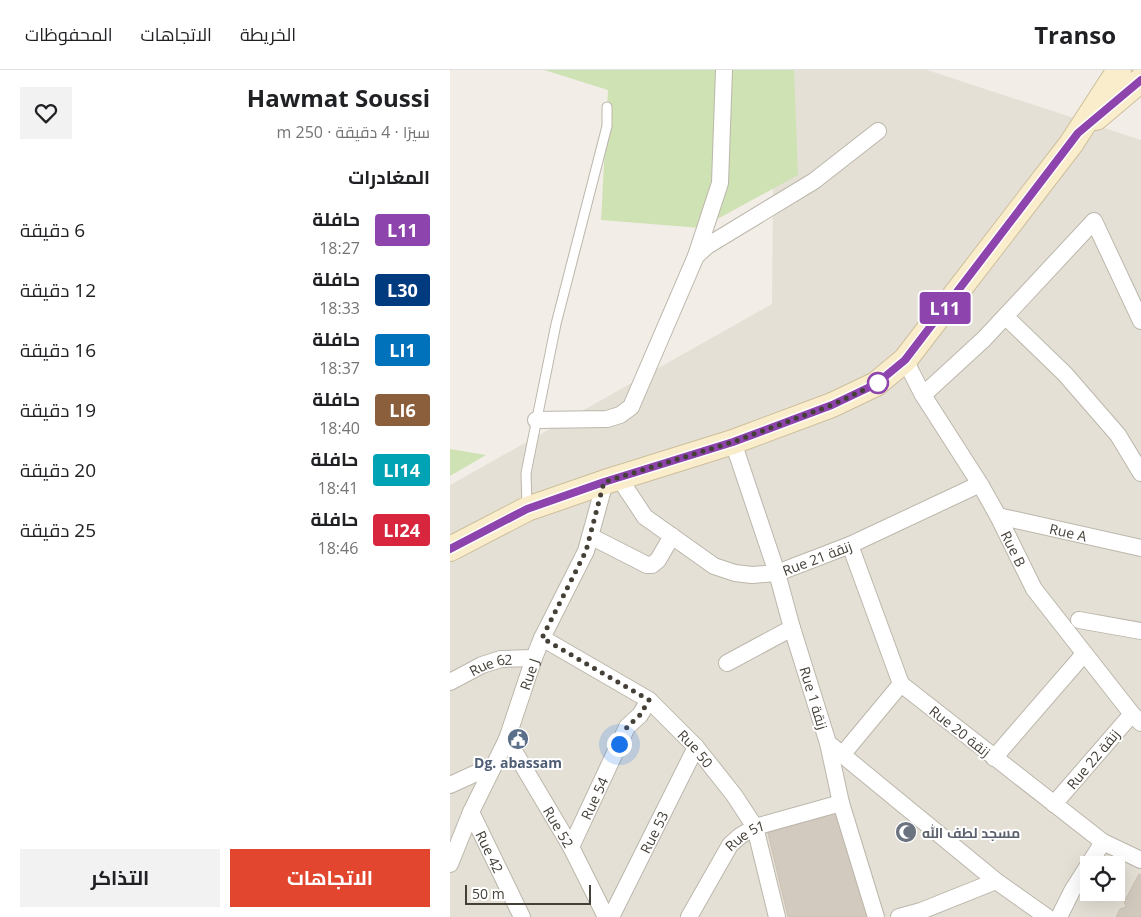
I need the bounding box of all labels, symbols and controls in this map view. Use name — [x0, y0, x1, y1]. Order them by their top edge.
text: Transo — [1034, 18, 1116, 51]
text: المحفوظات — [25, 22, 113, 46]
text: الاتجاهات — [141, 22, 212, 46]
text: الخريطة — [240, 22, 296, 46]
text: Hawmat Soussi — [247, 81, 430, 114]
button: heart — [20, 87, 72, 139]
text: سيرًا · 4 دقيقة · 250 m — [277, 121, 430, 143]
text: المغادرات — [348, 164, 430, 190]
text: حافلة — [312, 206, 360, 232]
text: 6 دقيقة — [20, 217, 85, 243]
text: L11 — [387, 218, 418, 242]
text: 18:27 — [319, 237, 360, 259]
text: حافلة — [312, 266, 360, 292]
text: 12 دقيقة — [20, 277, 96, 303]
text: L30 — [387, 278, 418, 302]
line badge: L11 — [916, 292, 974, 324]
text: L11 — [930, 296, 960, 320]
text: 18:33 — [319, 297, 360, 319]
text: حافلة — [312, 326, 360, 352]
text: 16 دقيقة — [20, 337, 96, 363]
text: LI1 — [389, 338, 416, 362]
text: 18:37 — [319, 357, 360, 379]
unlabelled marker — [867, 372, 889, 394]
text: حافلة — [312, 386, 360, 412]
text: 19 دقيقة — [20, 397, 96, 423]
text: LI6 — [389, 398, 416, 422]
text: 18:40 — [319, 417, 360, 439]
text: حافلة — [310, 446, 358, 472]
text: 20 دقيقة — [20, 457, 96, 483]
text: LI14 — [383, 458, 420, 482]
text: 18:41 — [317, 477, 358, 499]
text: حافلة — [310, 506, 358, 532]
text: 25 دقيقة — [20, 517, 96, 543]
text: LI24 — [383, 518, 420, 542]
street label: Rue A — [1048, 518, 1089, 545]
street label: Rue B — [997, 527, 1031, 570]
street label: Rue 21 زنقة — [780, 536, 854, 580]
text: 18:46 — [317, 537, 358, 559]
street label: Rue 62 — [466, 649, 513, 680]
street label: Rue J — [515, 656, 543, 692]
street label: Rue 1 زنقة — [795, 664, 833, 732]
street label: Rue 20 زنقة — [925, 701, 995, 761]
street label: Rue 50 — [674, 725, 718, 771]
street label: Rue 22 زنقة — [1062, 725, 1124, 793]
public building icon: Dg. abassam — [506, 727, 530, 751]
your location — [607, 732, 632, 757]
place label: Dg. abassam — [474, 753, 562, 772]
street label: Rue 54 — [576, 774, 612, 822]
street label: Rue 52 — [539, 803, 579, 851]
street label: Rue 53 — [635, 808, 672, 856]
street label: Rue 51 — [720, 815, 767, 855]
mosque icon: مسجد لطف الله — [894, 820, 918, 844]
place label: مسجد لطف الله — [922, 823, 1020, 842]
street label: Rue 42 — [472, 827, 509, 876]
button: التذاكر — [20, 849, 220, 907]
button: الاتجاهات — [230, 849, 430, 907]
map controls — [1080, 856, 1125, 901]
button: locate — [1080, 856, 1125, 901]
scale bar — [465, 882, 591, 905]
text: 50 m — [472, 884, 505, 903]

